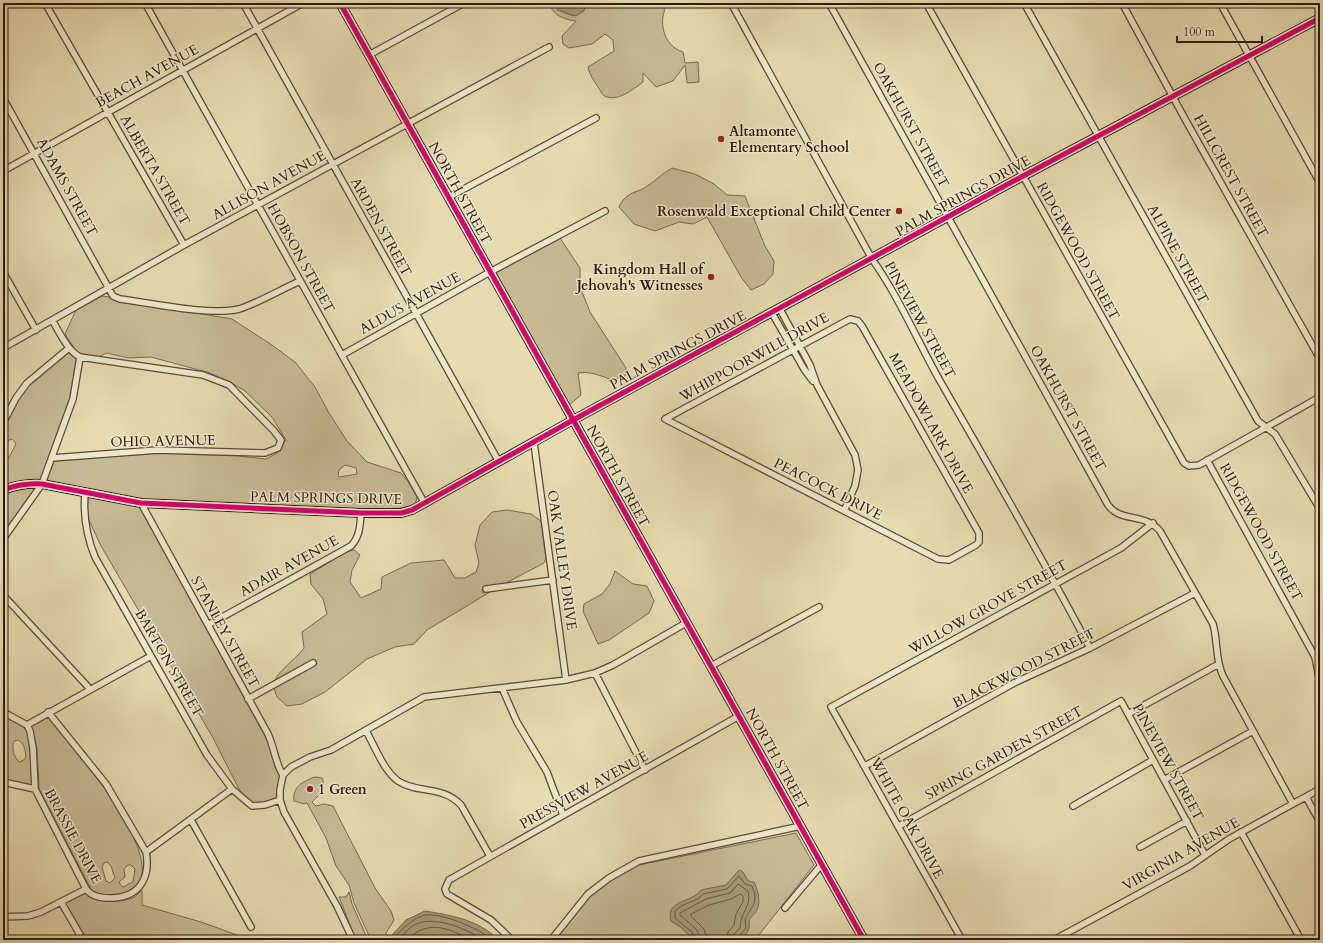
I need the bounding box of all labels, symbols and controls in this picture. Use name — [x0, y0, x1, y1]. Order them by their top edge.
scale bar — [1177, 18, 1262, 44]
text: 100 m — [1183, 24, 1216, 40]
street label: BEACH AVENUE — [92, 40, 202, 112]
street label: OAKHURST STREET — [869, 59, 953, 191]
street label: ALBERTA STREET — [116, 111, 194, 229]
street label: HILLCREST STREET — [1189, 111, 1273, 241]
place label: Altamonte Elementary School — [729, 122, 849, 157]
street label: ADAMS STREET — [32, 134, 102, 240]
marker: Altamonte Elementary School — [716, 134, 726, 144]
street label: NORTH STREET — [424, 139, 496, 247]
street label: ALLISON AVENUE — [209, 146, 330, 224]
street label: PALM SPRINGS DRIVE — [892, 151, 1034, 241]
street label: ARDEN STREET — [346, 174, 416, 280]
street label: RIDGEWOOD STREET — [1032, 179, 1124, 323]
street label: HOBSON STREET — [263, 200, 339, 316]
street label: ALPINE STREET — [1143, 201, 1213, 307]
place label: Rosenwald Exceptional Child Center — [657, 202, 891, 221]
marker: Rosenwald Exceptional Child Center — [894, 206, 904, 216]
street label: PINEVIEW STREET — [880, 258, 960, 382]
place label: Kingdom Hall of Jehovah's Witnesses — [575, 260, 705, 295]
street label: ALDUS AVENUE — [356, 267, 464, 339]
marker: Kingdom Hall of Jehovah's Witnesses — [706, 272, 716, 282]
street label: PALM SPRINGS DRIVE — [606, 306, 750, 394]
street label: WHIPPOORWILL DRIVE — [675, 308, 832, 407]
street label: OAKHURST STREET — [1026, 342, 1110, 474]
street label: MEADOWLARK DRIVE — [884, 349, 978, 497]
street label: NORTH STREET — [582, 422, 654, 530]
street label: OHIO AVENUE — [110, 431, 216, 451]
street label: PEACOCK DRIVE — [771, 453, 886, 525]
street label: RIDGEWOOD STREET — [1215, 460, 1307, 604]
street label: PALM SPRINGS DRIVE — [250, 487, 403, 509]
street label: OAK VALLEY DRIVE — [543, 489, 581, 632]
street label: ADAIR AVENUE — [236, 531, 342, 601]
street label: WILLOW GROVE STREET — [904, 555, 1071, 659]
street label: STANLEY STREET — [186, 573, 264, 691]
street label: BARTON STREET — [130, 606, 208, 720]
street label: BLACKWOOD STREET — [949, 624, 1099, 712]
street label: PINEVIEW STREET — [1128, 700, 1208, 824]
street label: SPRING GARDEN STREET — [922, 702, 1086, 804]
street label: NORTH STREET — [741, 705, 813, 813]
street label: PRESSVIEW AVENUE — [516, 746, 652, 833]
street label: WHITE OAK DRIVE — [865, 753, 948, 882]
place label: 1 Green — [318, 780, 367, 799]
marker: 1 Green — [305, 784, 315, 794]
street label: BRASSIE DRIVE — [40, 785, 106, 887]
street label: VIRGINIA AVENUE — [1119, 813, 1243, 895]

